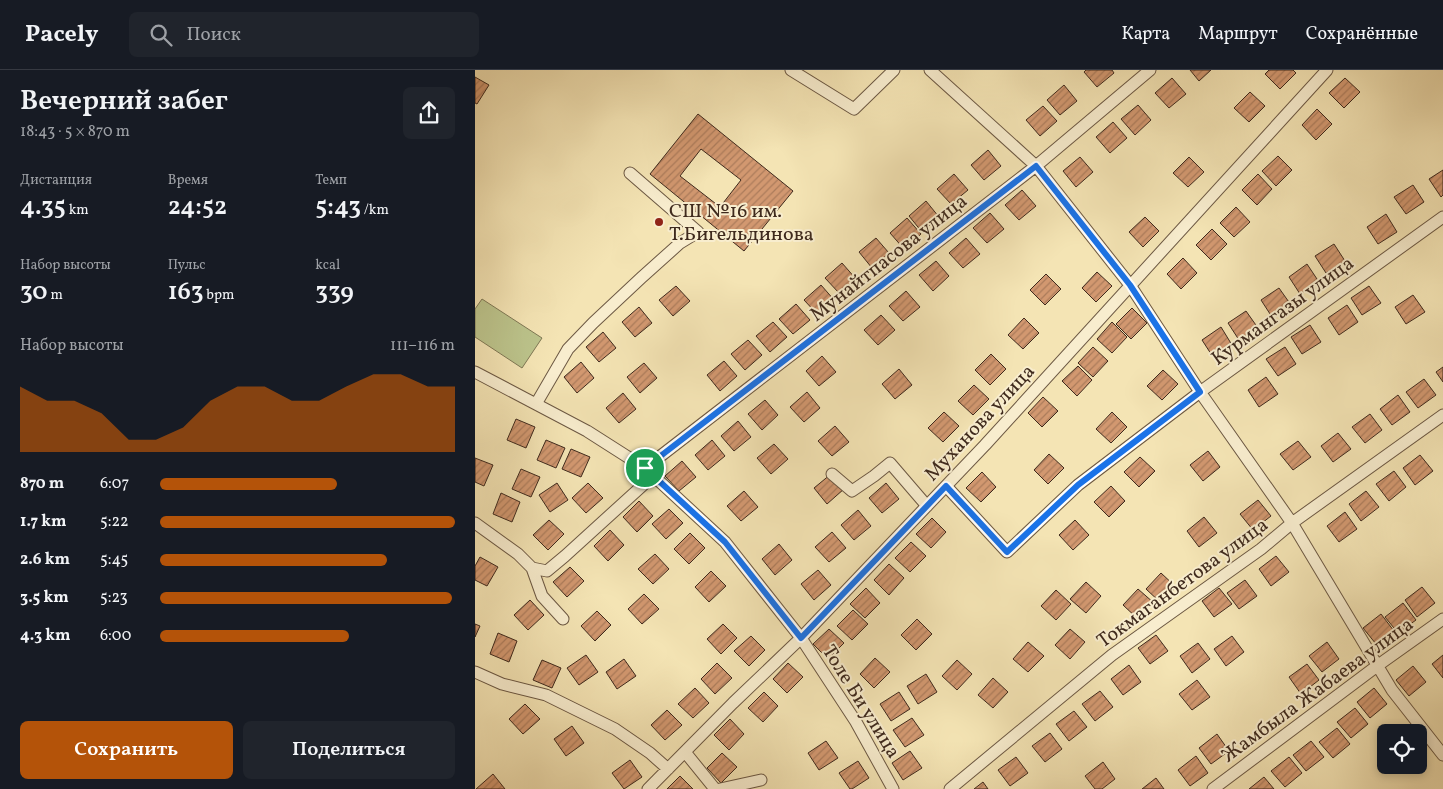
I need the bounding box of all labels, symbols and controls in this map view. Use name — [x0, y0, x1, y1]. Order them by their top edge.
search box — [129, 12, 479, 57]
text: Pacely — [25, 18, 99, 52]
icon: search — [147, 21, 175, 49]
text: Поиск — [187, 22, 241, 48]
text: Карта — [1121, 22, 1170, 47]
text: Маршрут — [1198, 22, 1278, 47]
text: Сохранённые — [1306, 22, 1418, 47]
text: Вечерний забег — [20, 82, 228, 121]
button: share — [403, 87, 455, 139]
text: 18:43 · 5 × 870 m — [20, 121, 130, 143]
text: Дистанция — [20, 171, 92, 190]
text: Время — [168, 171, 208, 190]
text: Темп — [315, 171, 347, 190]
street label: Мунайтпасова улица — [805, 188, 974, 329]
text: 4.35 — [20, 190, 66, 225]
text: 24:52 — [168, 190, 227, 225]
text: 5:43 — [315, 190, 361, 225]
place label: СШ №16 им. Т.Бигельдинова — [669, 198, 814, 249]
text: km — [66, 201, 89, 220]
text: /km — [361, 201, 389, 220]
marker: СШ №16 им. Т.Бигельдинова — [653, 216, 665, 228]
street label: Курмангазы улица — [1206, 250, 1360, 373]
text: Набор высоты — [20, 256, 111, 275]
text: Пульс — [168, 256, 205, 275]
text: kcal — [315, 256, 340, 275]
text: 30 — [20, 275, 48, 310]
text: 163 — [168, 275, 203, 310]
text: 339 — [315, 275, 354, 310]
text: m — [48, 286, 63, 305]
text: bpm — [203, 286, 234, 305]
text: Набор высоты — [20, 335, 124, 357]
text: 111–116 m — [390, 335, 455, 357]
street label: Муханова улица — [919, 359, 1042, 488]
pin — [624, 447, 666, 489]
icon: arrive — [631, 454, 659, 482]
text: 870 m — [20, 473, 64, 495]
text: 6:07 — [100, 473, 129, 495]
text: 1.7 km — [20, 511, 67, 533]
text: 5:22 — [100, 511, 129, 533]
street label: Токмаганбетова улица — [1092, 512, 1275, 655]
text: 2.6 km — [20, 549, 70, 571]
text: 5:45 — [100, 549, 128, 571]
text: 3.5 km — [20, 587, 69, 609]
text: 5:23 — [100, 587, 128, 609]
street label: Жамбыла Жабаева улица — [1216, 611, 1420, 770]
text: 4.3 km — [20, 625, 70, 647]
text: 6:00 — [100, 625, 131, 647]
street label: Толе Би улица — [814, 640, 906, 764]
button: Сохранить — [20, 721, 233, 779]
button: Поделиться — [243, 721, 455, 779]
map controls — [1377, 724, 1427, 774]
button: locate — [1377, 724, 1427, 774]

